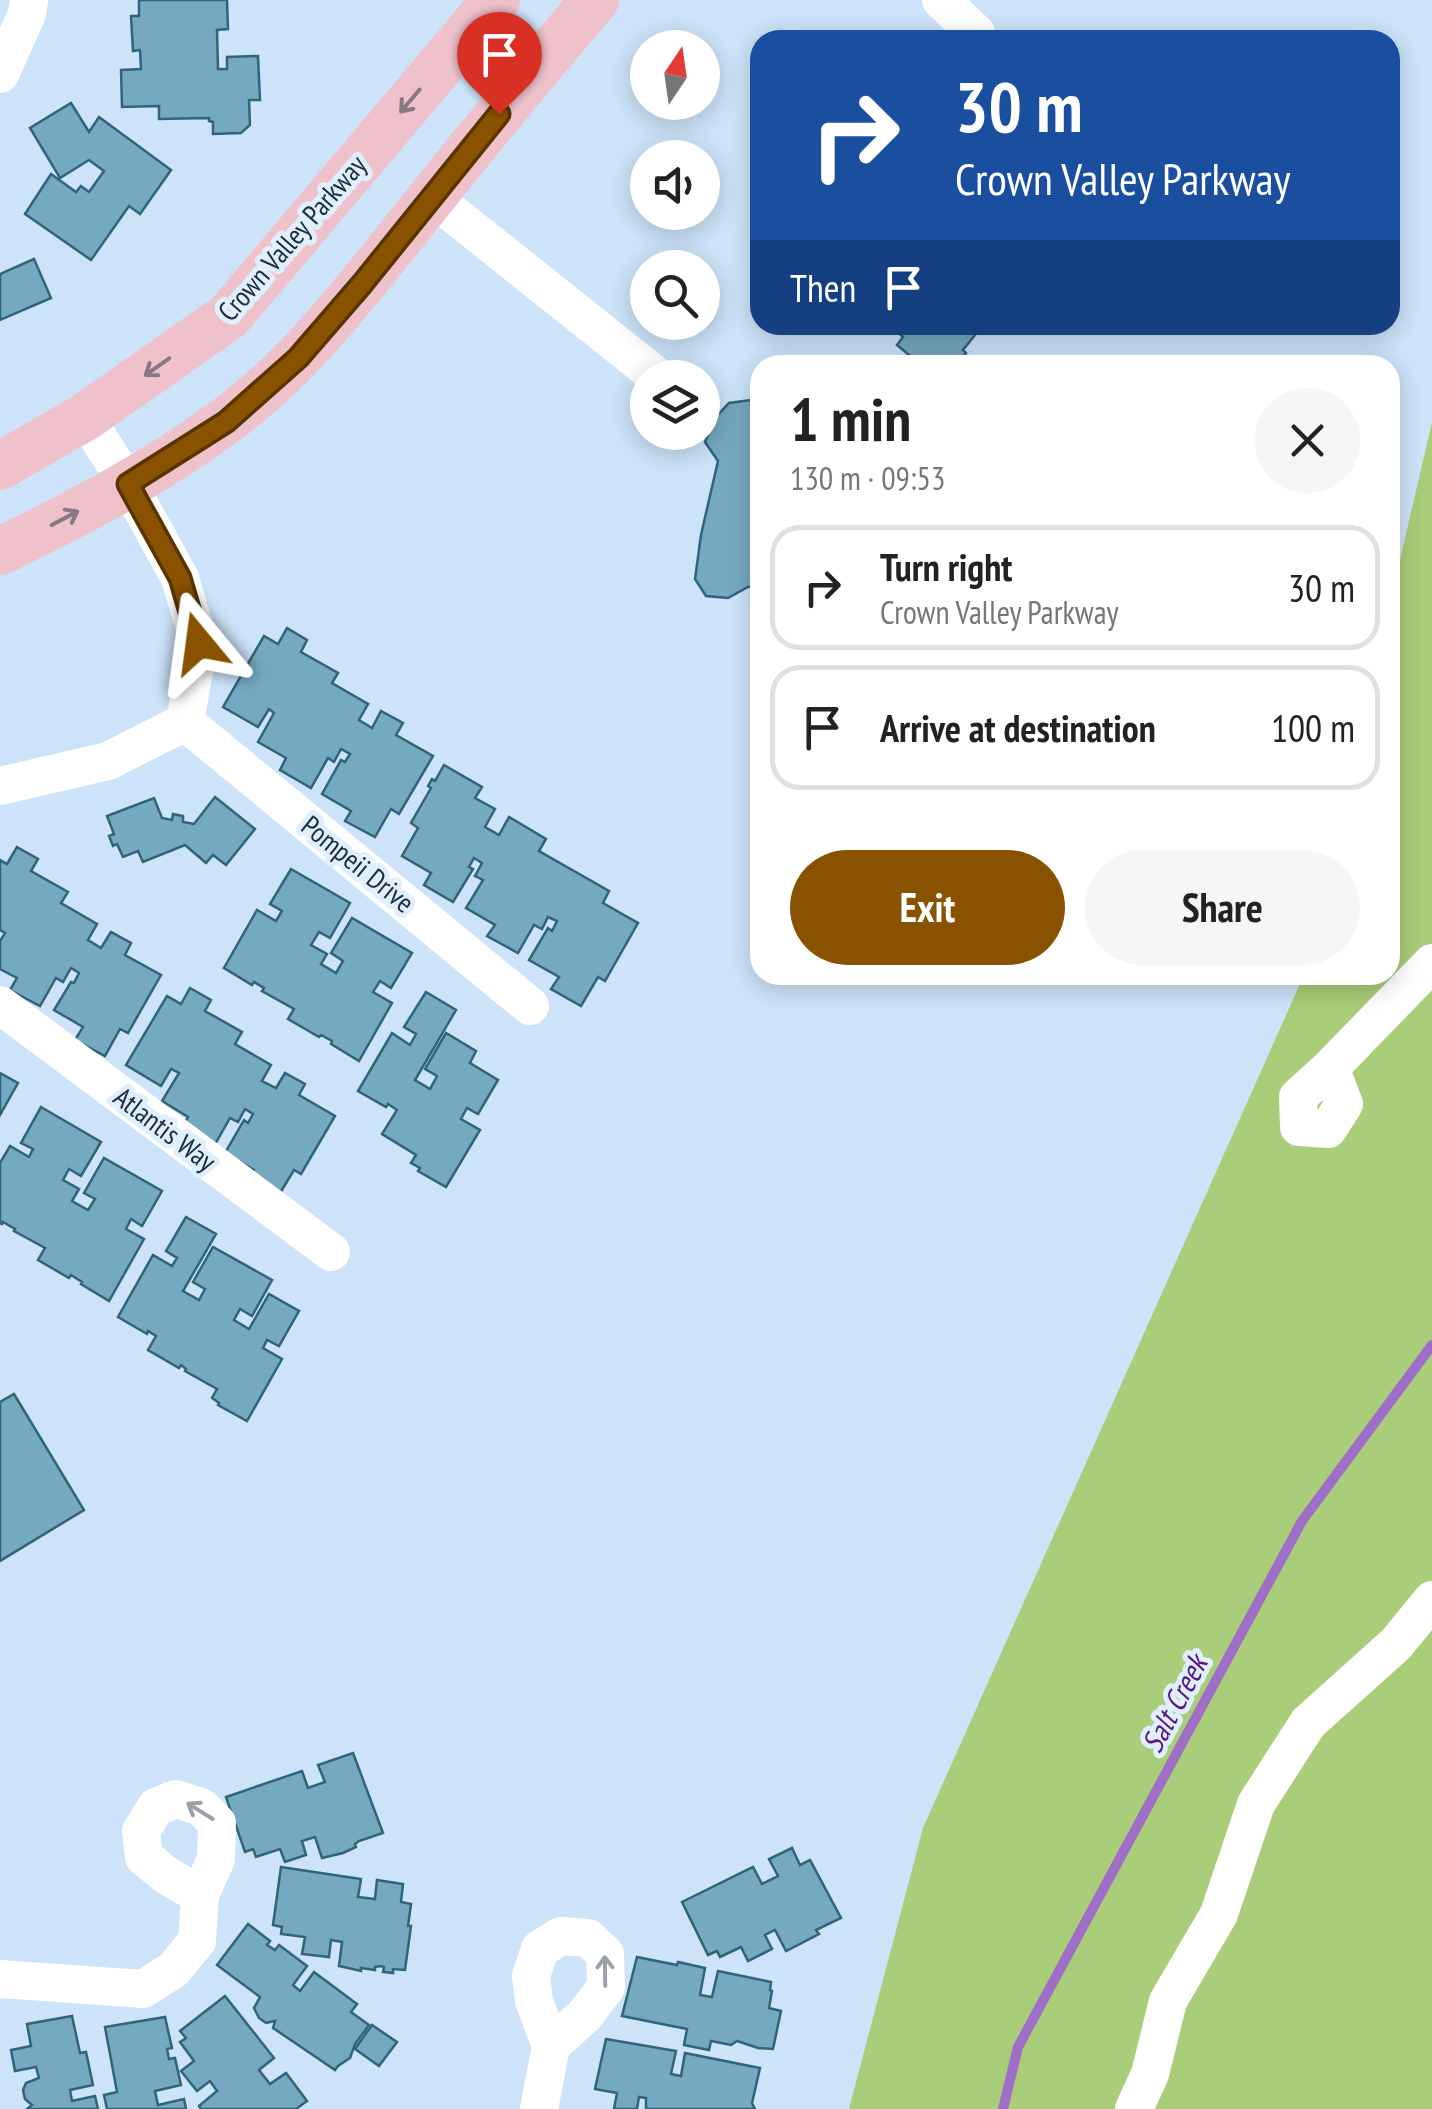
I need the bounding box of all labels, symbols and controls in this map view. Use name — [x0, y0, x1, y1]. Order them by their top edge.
pin — [457, 12, 542, 115]
icon: arrive — [472, 27, 527, 82]
north arrow — [630, 30, 720, 120]
map controls — [630, 30, 720, 450]
text: 30 m — [955, 61, 1083, 151]
icon: right — [790, 70, 920, 200]
one-way arrow — [400, 88, 422, 114]
button: sound — [630, 140, 720, 230]
street label: Crown Valley Parkway — [209, 146, 374, 329]
text: Crown Valley Parkway — [955, 149, 1290, 207]
button: search — [630, 250, 720, 340]
icon: arrive — [876, 260, 931, 315]
text: Then — [790, 263, 856, 312]
one-way arrow — [144, 356, 171, 377]
button: layers — [630, 360, 720, 450]
text: 1 min — [790, 380, 911, 458]
button: close — [1255, 388, 1360, 493]
text: 130 m · 09:53 — [790, 457, 945, 499]
one-way arrow — [49, 508, 79, 528]
text: Turn right — [880, 542, 1012, 591]
icon: right — [795, 560, 850, 615]
text: 30 m — [1288, 563, 1355, 612]
position arrow — [147, 591, 251, 695]
text: Crown Valley Parkway — [880, 591, 1119, 633]
icon: arrive — [795, 700, 850, 755]
text: Arrive at destination — [880, 703, 1156, 752]
text: 100 m — [1271, 703, 1355, 752]
street label: Pompeii Drive — [294, 807, 422, 920]
button: Exit — [790, 850, 1065, 965]
button: Share — [1085, 850, 1360, 965]
street label: Atlantis Way — [107, 1078, 224, 1179]
water label: Salt Creek — [1132, 1645, 1217, 1758]
one-way arrow — [186, 1801, 214, 1821]
one-way arrow — [596, 1955, 614, 1988]

